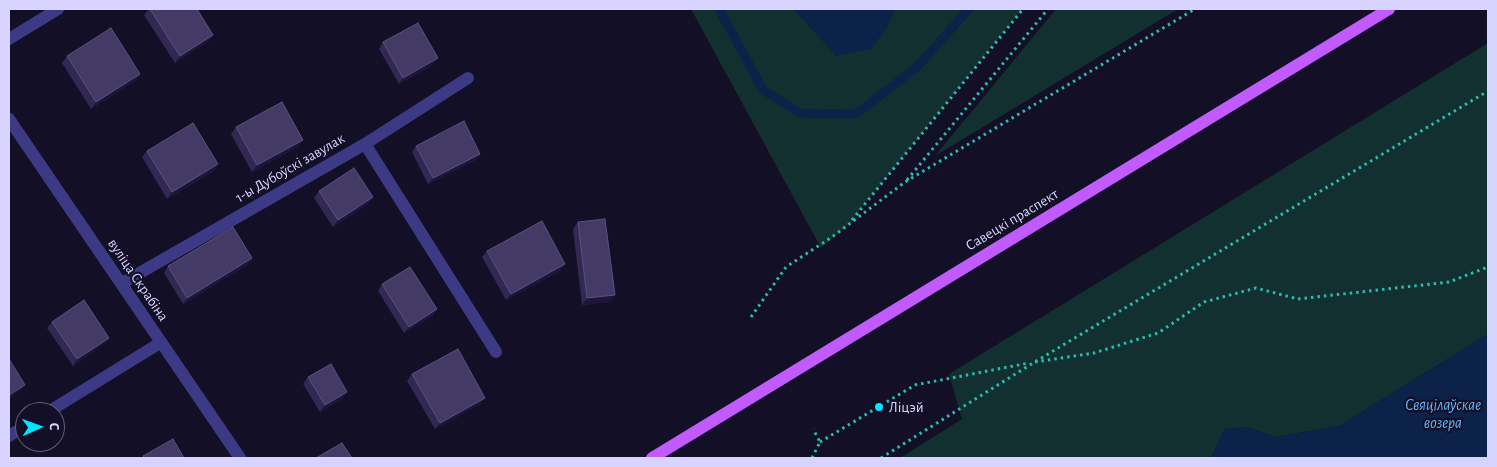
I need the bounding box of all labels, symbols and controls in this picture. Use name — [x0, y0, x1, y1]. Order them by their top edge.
street label: 1-ы Дубоўскі завулак — [232, 129, 348, 207]
street label: Савецкі праспект — [962, 185, 1062, 255]
street label: вуліца Скрабіна — [104, 235, 172, 325]
water label: Свяцілаўскае возера — [1405, 395, 1481, 433]
place label: Ліцэй — [889, 398, 924, 416]
marker: Ліцэй — [873, 401, 885, 413]
north arrow — [15, 402, 65, 452]
text: С — [47, 422, 61, 431]

